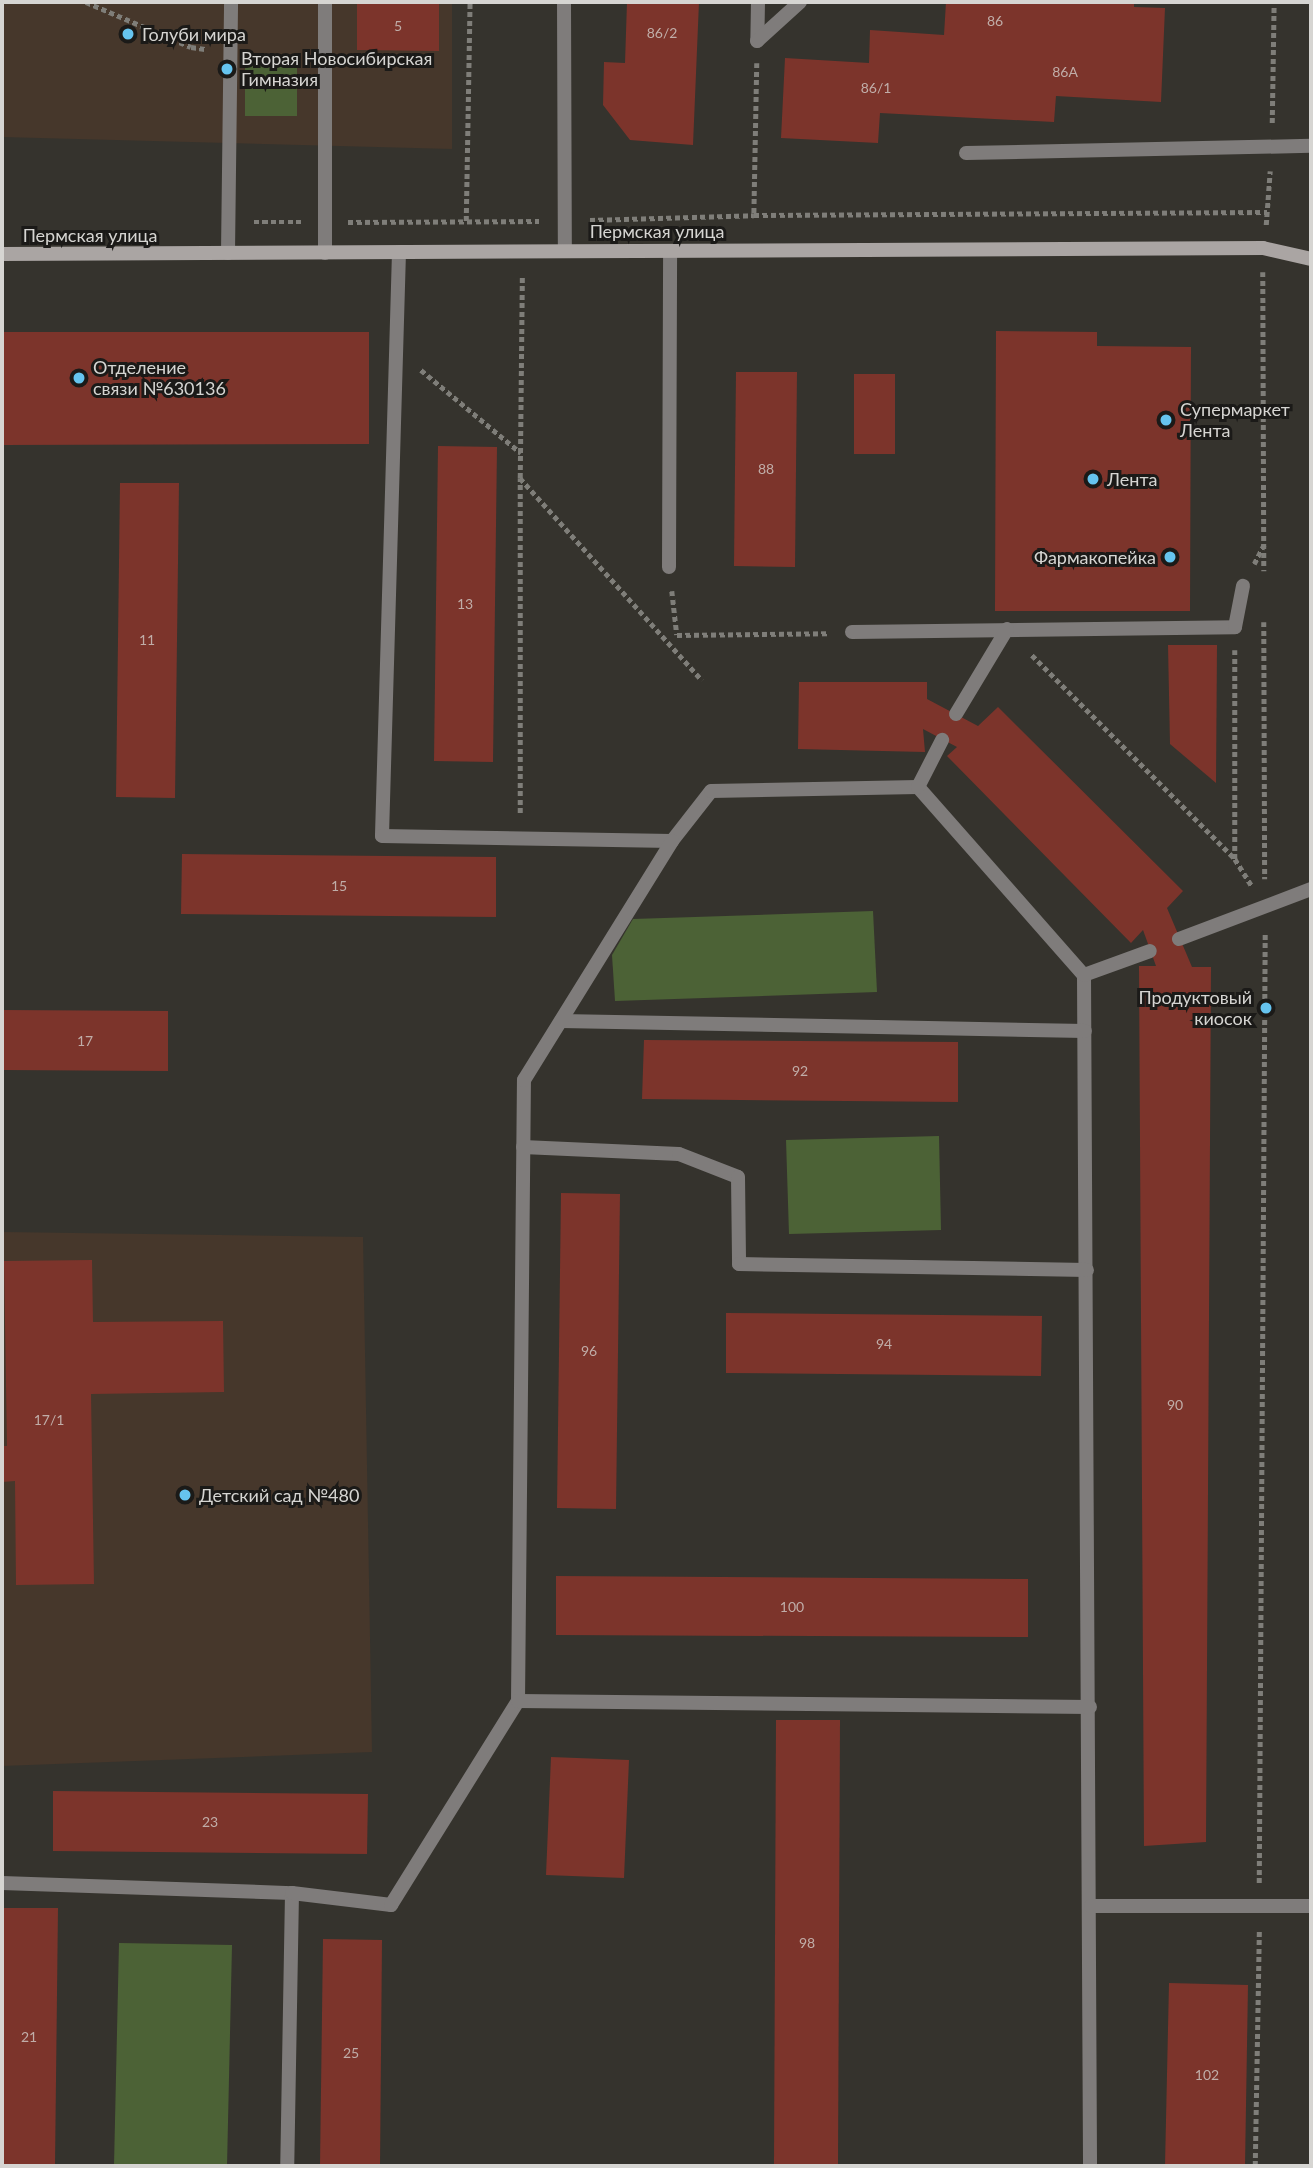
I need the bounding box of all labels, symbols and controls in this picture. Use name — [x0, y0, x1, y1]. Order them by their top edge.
house number: 86 — [987, 13, 1003, 29]
house number: 5 — [394, 18, 402, 34]
place label: Голуби мира — [142, 23, 246, 45]
house number: 86/2 — [647, 25, 677, 41]
marker: Голуби мира — [120, 26, 136, 42]
place label: Вторая Новосибирская Гимназия — [241, 48, 432, 90]
marker: Вторая Новосибирская Гимназия — [219, 61, 235, 77]
house number: 86А — [1052, 64, 1078, 80]
house number: 86/1 — [861, 80, 891, 96]
street label: Пермская улица — [590, 220, 724, 242]
street label: Пермская улица — [23, 224, 157, 246]
place label: Отделение связи №630136 — [93, 357, 226, 400]
marker: Отделение связи №630136 — [71, 370, 87, 386]
place label: Супермаркет Лента — [1180, 399, 1290, 442]
marker: Супермаркет Лента — [1158, 412, 1174, 428]
house number: 88 — [758, 461, 774, 477]
place label: Лента — [1107, 468, 1157, 490]
marker: Лента — [1085, 471, 1101, 487]
place label: Фармакопейка — [1034, 546, 1156, 568]
marker: Фармакопейка — [1162, 549, 1178, 565]
house number: 13 — [457, 596, 473, 612]
house number: 11 — [139, 632, 155, 648]
house number: 15 — [331, 878, 347, 894]
place label: Продуктовый киосок — [1138, 987, 1252, 1030]
marker: Продуктовый киосок — [1258, 1000, 1274, 1016]
house number: 17 — [77, 1033, 93, 1049]
house number: 92 — [792, 1063, 808, 1079]
house number: 94 — [876, 1336, 892, 1352]
house number: 96 — [581, 1343, 597, 1359]
house number: 90 — [1167, 1397, 1183, 1413]
house number: 17/1 — [34, 1412, 64, 1428]
place label: Детский сад №480 — [199, 1484, 359, 1506]
marker: Детский сад №480 — [177, 1487, 193, 1503]
house number: 100 — [780, 1599, 804, 1615]
house number: 23 — [202, 1814, 218, 1830]
house number: 98 — [799, 1935, 815, 1951]
house number: 21 — [21, 2029, 37, 2045]
house number: 25 — [343, 2045, 359, 2061]
house number: 102 — [1195, 2067, 1219, 2083]

